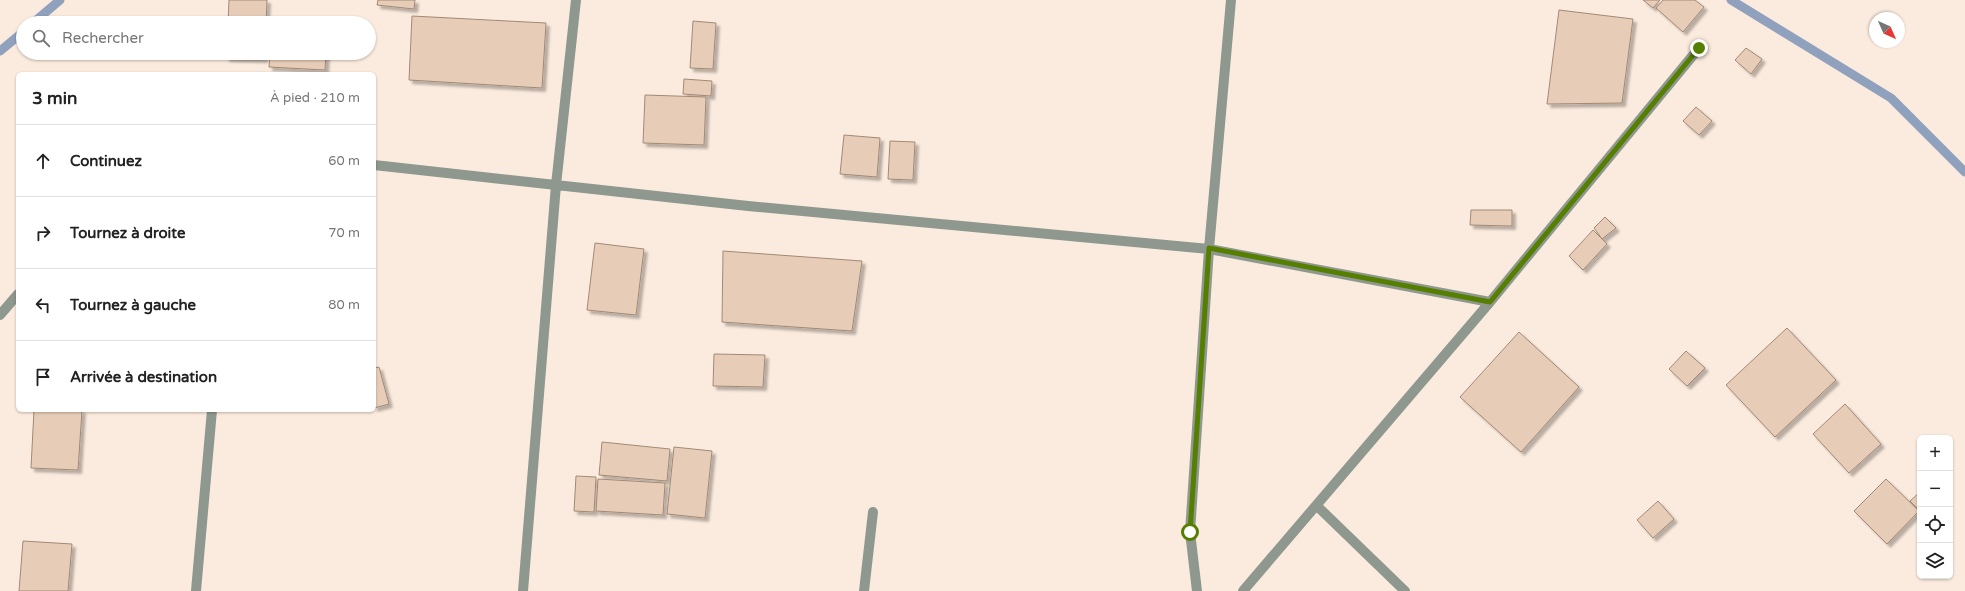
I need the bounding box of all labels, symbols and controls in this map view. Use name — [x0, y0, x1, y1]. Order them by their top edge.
north arrow — [1869, 12, 1905, 48]
search box — [16, 16, 376, 60]
icon: search — [30, 27, 52, 49]
text: Rechercher — [62, 29, 144, 47]
route end — [1690, 39, 1708, 57]
text: 3 min — [32, 88, 77, 109]
text: À pied · 210 m — [270, 90, 360, 106]
icon: ahead — [32, 150, 54, 172]
text: Continuez — [70, 152, 142, 170]
text: 60 m — [328, 153, 360, 169]
icon: right — [32, 222, 54, 244]
text: Tournez à droite — [70, 224, 185, 242]
text: 70 m — [328, 225, 360, 241]
icon: left — [32, 294, 54, 316]
text: Tournez à gauche — [70, 296, 196, 314]
text: 80 m — [328, 297, 360, 313]
icon: arrive — [32, 366, 54, 388]
text: Arrivée à destination — [70, 368, 217, 386]
map controls — [1917, 435, 1953, 579]
button: + — [1917, 435, 1953, 471]
button: − — [1917, 471, 1953, 507]
button: locate — [1917, 507, 1953, 543]
route start — [1181, 523, 1199, 541]
button: layers — [1917, 543, 1953, 579]

